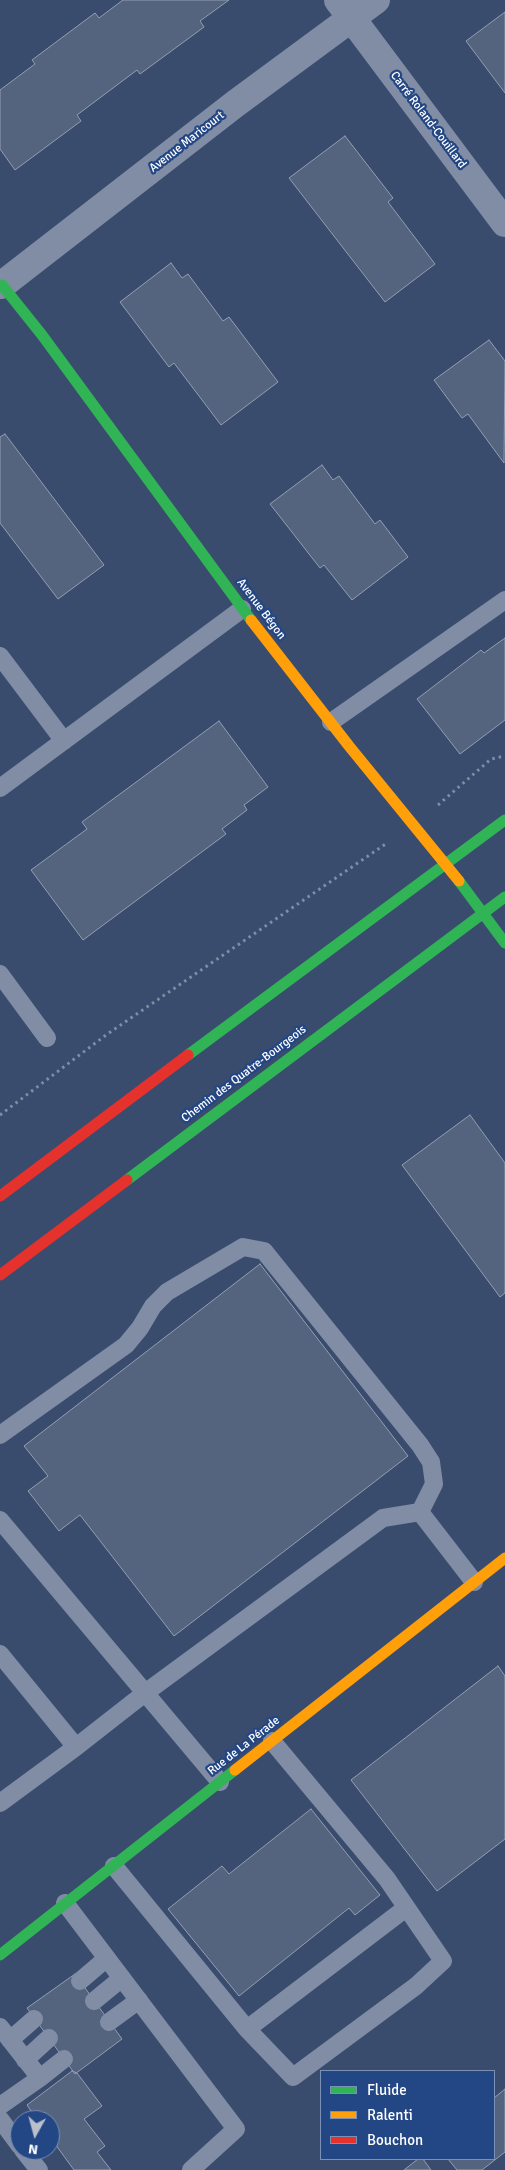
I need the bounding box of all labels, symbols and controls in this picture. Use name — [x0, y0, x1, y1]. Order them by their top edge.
street label: Carré Roland-Couillard — [387, 69, 469, 171]
street label: Avenue Maricourt — [147, 108, 227, 176]
street label: Avenue Bégon — [233, 576, 289, 642]
street label: Chemin des Quatre-Bourgeois — [179, 1022, 309, 1126]
street label: Rue de La Pérade — [205, 1713, 283, 1779]
legend — [320, 2070, 495, 2160]
text: Fluide — [367, 2081, 407, 2099]
text: Ralenti — [367, 2106, 413, 2124]
north arrow — [10, 2110, 60, 2160]
text: Bouchon — [367, 2131, 423, 2149]
text: N — [27, 2140, 39, 2158]

